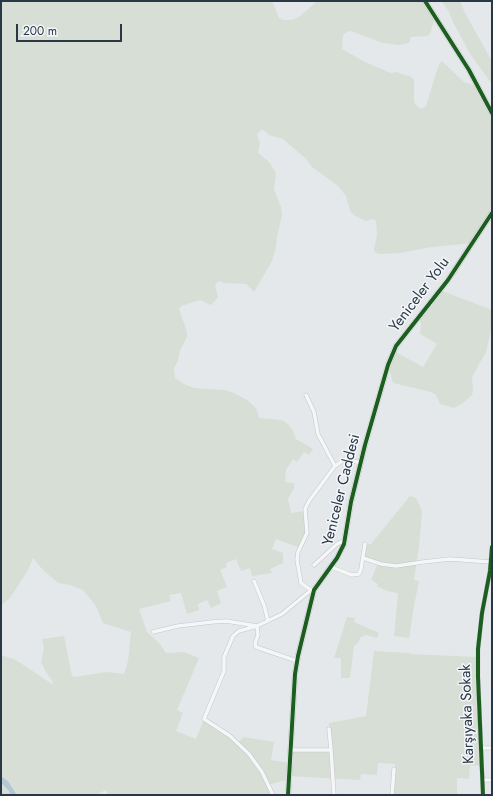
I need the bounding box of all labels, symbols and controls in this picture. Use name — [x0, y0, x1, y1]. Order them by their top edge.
scale bar — [18, 16, 124, 42]
text: 200 m — [23, 22, 57, 40]
street label: Yeniceler Yolu — [386, 254, 454, 336]
street label: Yeniceler Caddesi — [319, 432, 365, 548]
street label: Karşıyaka Sokak — [457, 664, 479, 764]

